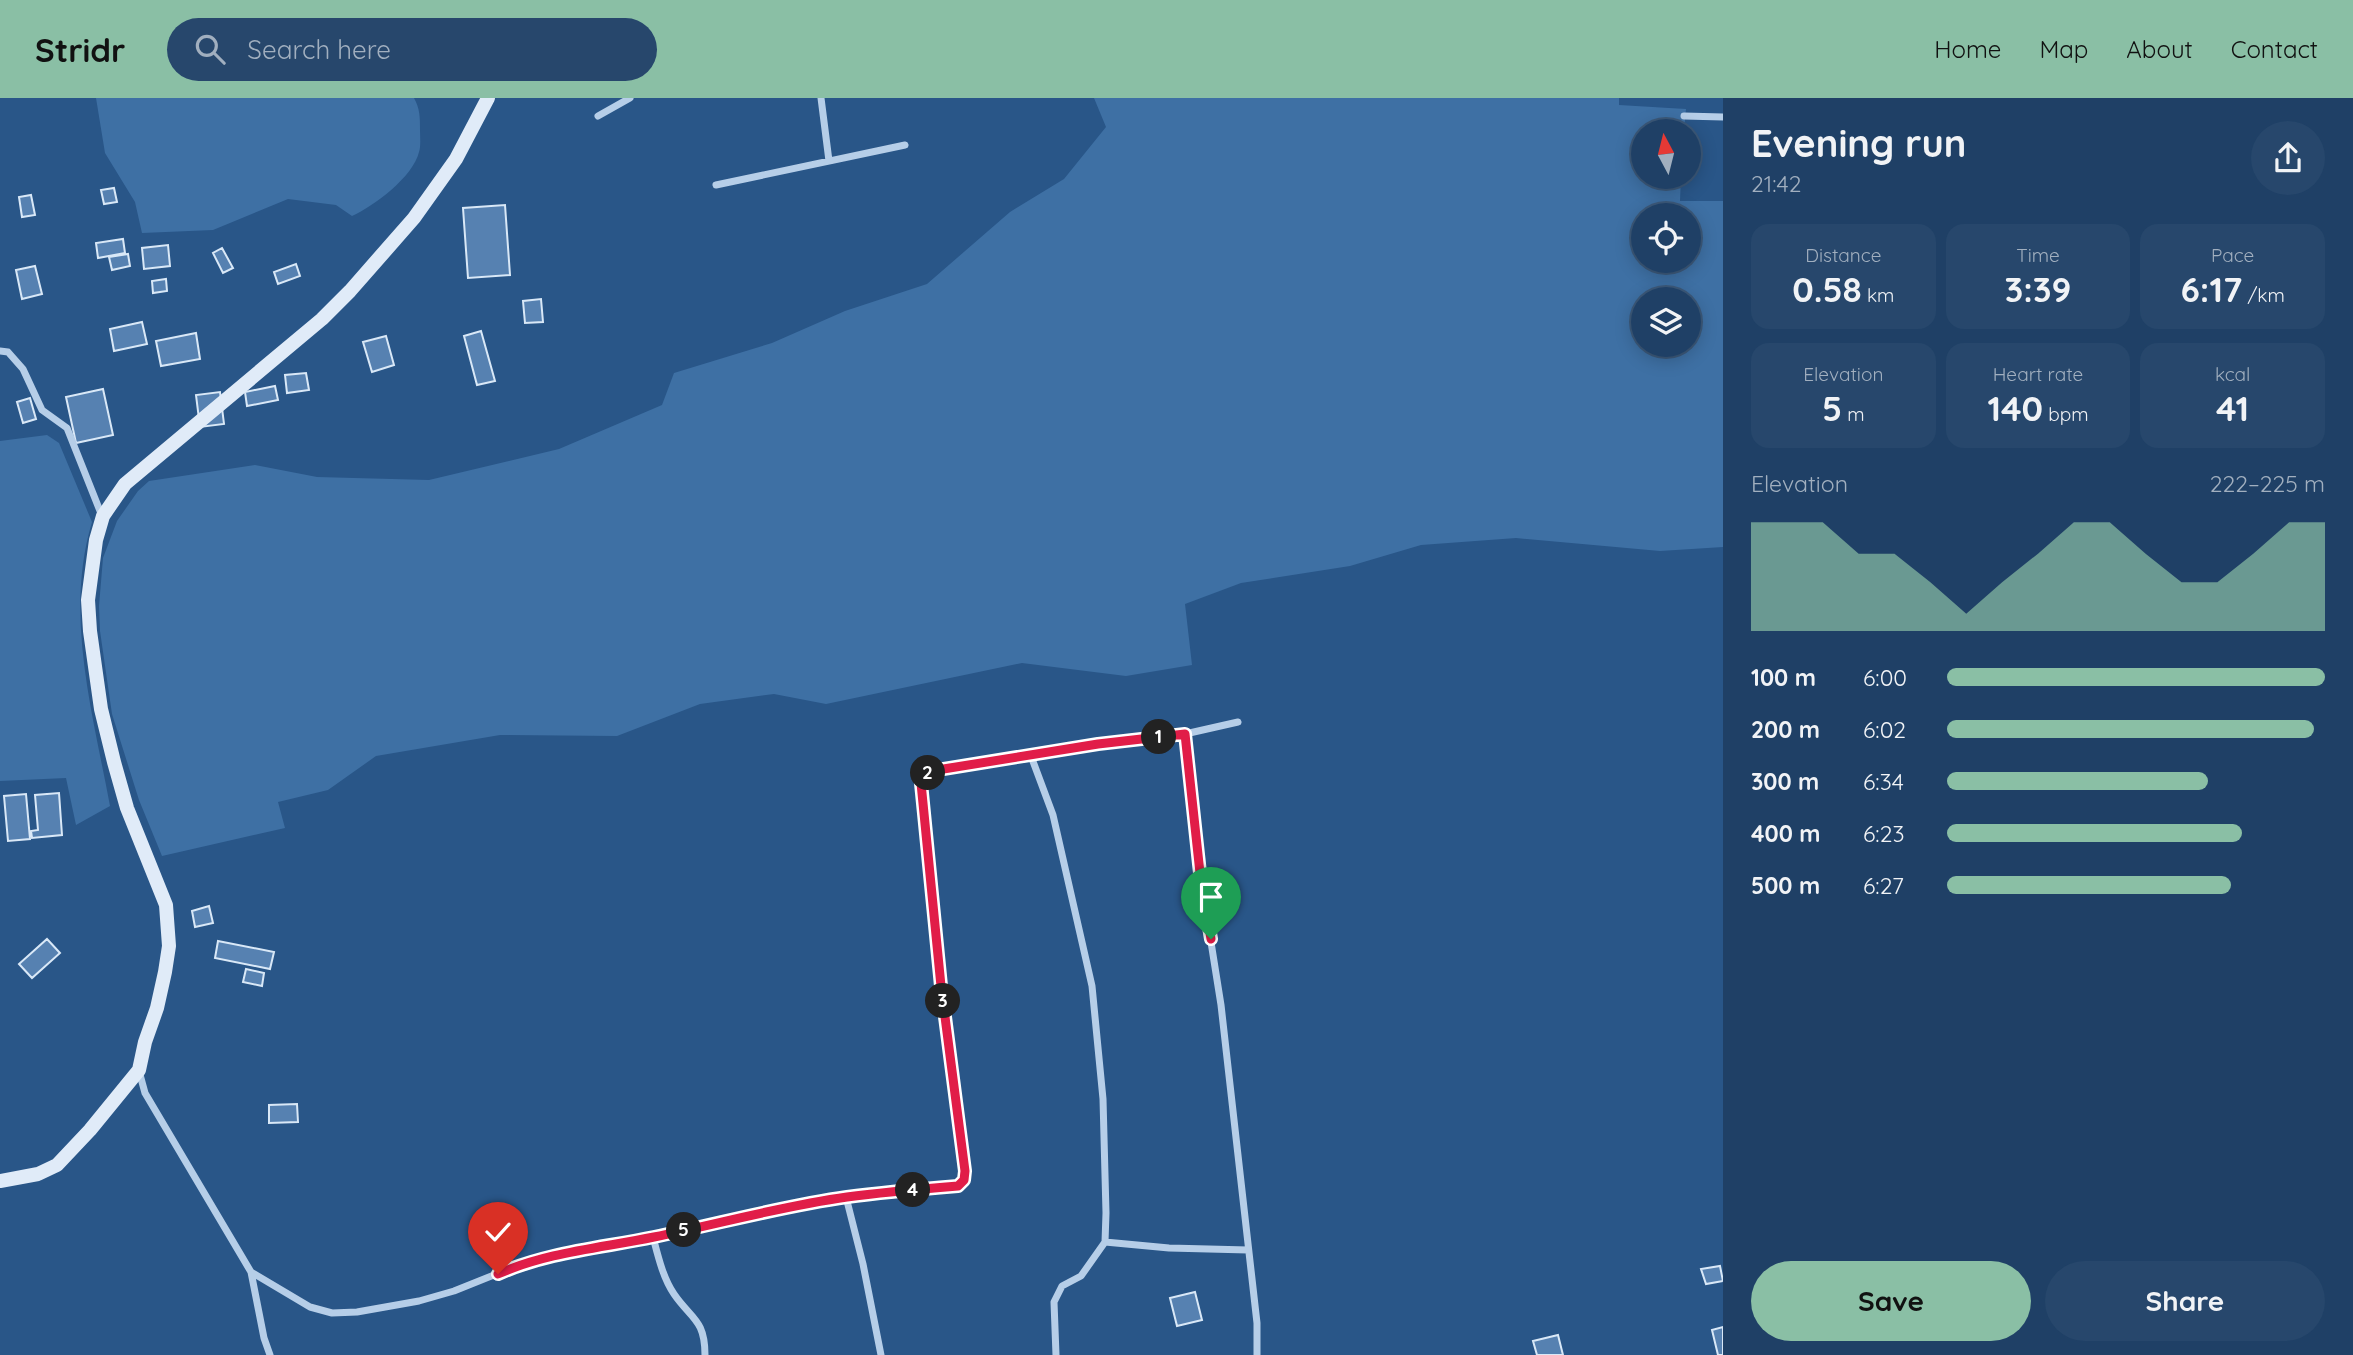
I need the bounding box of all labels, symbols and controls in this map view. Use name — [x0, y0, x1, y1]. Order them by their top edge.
search box — [167, 18, 657, 81]
text: Stridr — [35, 29, 125, 70]
icon: search — [191, 30, 229, 68]
text: Search here — [247, 33, 391, 66]
text: Home — [1934, 34, 2001, 64]
text: Map — [2039, 34, 2088, 64]
text: About — [2126, 34, 2193, 64]
text: Contact — [2231, 34, 2318, 64]
north arrow — [1631, 119, 1701, 189]
map controls — [1631, 119, 1701, 357]
text: Evening run — [1751, 119, 1966, 167]
button: share — [2251, 121, 2325, 195]
text: 21:42 — [1751, 169, 1801, 198]
button: locate — [1631, 203, 1701, 273]
text: Distance — [1805, 243, 1881, 267]
text: Time — [2016, 243, 2060, 267]
text: Pace — [2211, 243, 2254, 267]
text: 0.58 — [1792, 267, 1862, 311]
text: 3:39 — [2004, 267, 2072, 311]
text: 6:17 — [2180, 267, 2242, 311]
text: km — [1862, 283, 1894, 307]
text: /km — [2242, 283, 2285, 307]
button: layers — [1631, 287, 1701, 357]
text: Elevation — [1803, 362, 1883, 386]
text: Heart rate — [1993, 362, 2083, 386]
text: kcal — [2215, 362, 2250, 386]
text: 5 — [1822, 386, 1842, 430]
text: 140 — [1987, 386, 2043, 430]
text: 41 — [2216, 386, 2249, 430]
text: m — [1842, 402, 1865, 426]
text: bpm — [2043, 402, 2089, 426]
text: Elevation — [1751, 469, 1848, 498]
text: 222–225 m — [2210, 469, 2325, 498]
text: 100 m — [1751, 663, 1816, 692]
text: 6:00 — [1863, 663, 1907, 692]
text: 200 m — [1751, 715, 1820, 744]
text: 6:02 — [1863, 715, 1906, 744]
pin: 1 — [1142, 720, 1176, 754]
text: 1 — [1155, 724, 1162, 748]
pin: 2 — [911, 756, 946, 790]
text: 2 — [922, 760, 933, 784]
text: 300 m — [1751, 767, 1819, 796]
text: 6:34 — [1863, 767, 1904, 796]
text: 400 m — [1751, 819, 1820, 848]
text: 6:23 — [1863, 819, 1904, 848]
pin — [1181, 867, 1241, 939]
text: 500 m — [1751, 871, 1820, 900]
text: 6:27 — [1863, 871, 1904, 900]
icon: arrive — [1192, 878, 1230, 916]
pin: 3 — [926, 984, 960, 1018]
text: 3 — [937, 988, 948, 1012]
pin: 4 — [895, 1172, 930, 1208]
text: 4 — [907, 1177, 918, 1201]
pin — [468, 1202, 528, 1274]
pin: 5 — [666, 1212, 702, 1248]
icon: check — [479, 1213, 517, 1251]
text: 5 — [678, 1217, 689, 1241]
button: Save — [1751, 1261, 2031, 1341]
button: Share — [2045, 1261, 2325, 1341]

